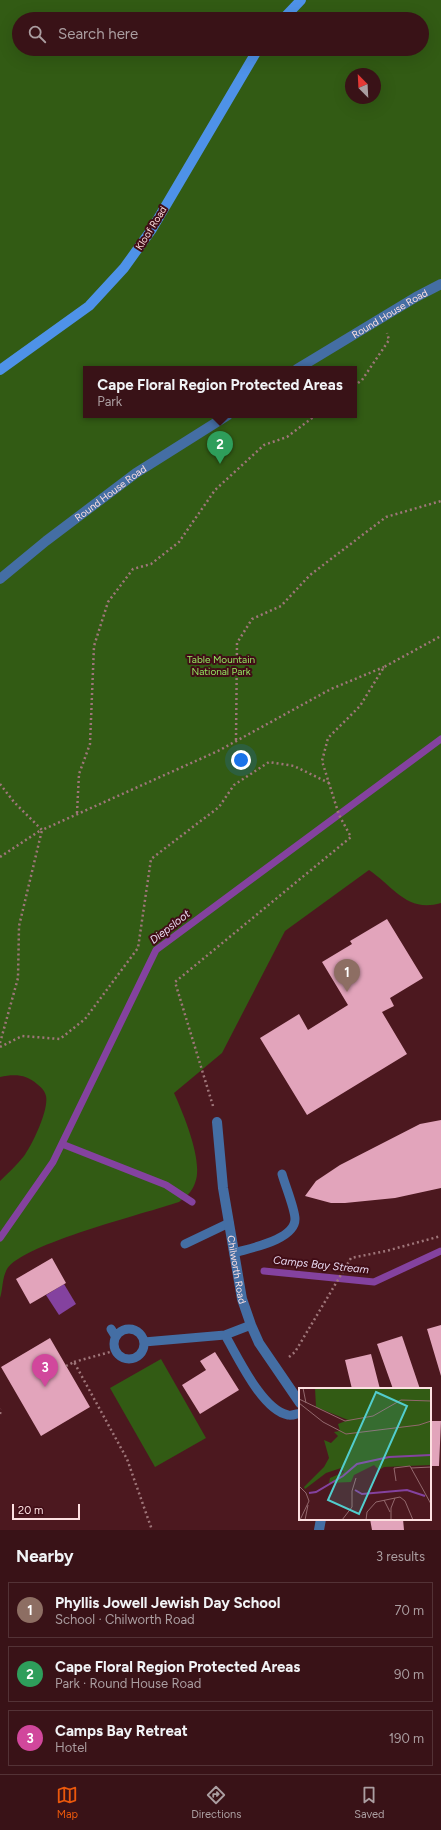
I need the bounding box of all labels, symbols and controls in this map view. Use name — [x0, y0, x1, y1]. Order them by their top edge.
search box — [12, 12, 429, 56]
icon: search — [26, 23, 48, 45]
text: Search here — [58, 25, 138, 43]
north arrow — [345, 68, 381, 104]
street label: Kloof Road — [132, 204, 170, 252]
street label: Round House Road — [349, 286, 430, 341]
popup — [83, 366, 357, 418]
text: Cape Floral Region Protected Areas — [97, 376, 343, 394]
text: Park — [97, 394, 122, 409]
pin: 2 — [207, 431, 233, 464]
street label: Round House Road — [72, 462, 149, 524]
park label: Table Mountain National Park — [187, 653, 256, 678]
your location — [231, 750, 251, 770]
water label: Diepsloot — [147, 907, 193, 947]
pin: 1 — [334, 959, 360, 992]
street label: Chilworth Road — [225, 1234, 250, 1306]
water label: Camps Bay Stream — [272, 1253, 370, 1277]
pin: 3 — [32, 1354, 58, 1387]
inset map — [299, 1388, 431, 1520]
scale bar — [12, 1502, 80, 1521]
text: 20 m — [18, 1504, 43, 1517]
text: Nearby — [16, 1546, 74, 1566]
text: 3 results — [376, 1549, 425, 1564]
text: Phyllis Jowell Jewish Day School — [55, 1594, 280, 1612]
text: 1 — [27, 1603, 33, 1618]
text: 70 m — [394, 1603, 424, 1618]
text: School · Chilworth Road — [55, 1612, 195, 1627]
text: Cape Floral Region Protected Areas — [55, 1658, 300, 1676]
text: 2 — [26, 1667, 34, 1682]
text: 90 m — [394, 1667, 424, 1682]
text: Park · Round House Road — [55, 1676, 201, 1691]
text: Camps Bay Retreat — [55, 1722, 188, 1740]
text: 3 — [26, 1731, 34, 1746]
text: 190 m — [389, 1731, 424, 1746]
text: Hotel — [55, 1740, 87, 1755]
tab: Map — [56, 1784, 78, 1821]
tab: Directions — [191, 1784, 241, 1821]
tab: Saved — [354, 1784, 385, 1821]

